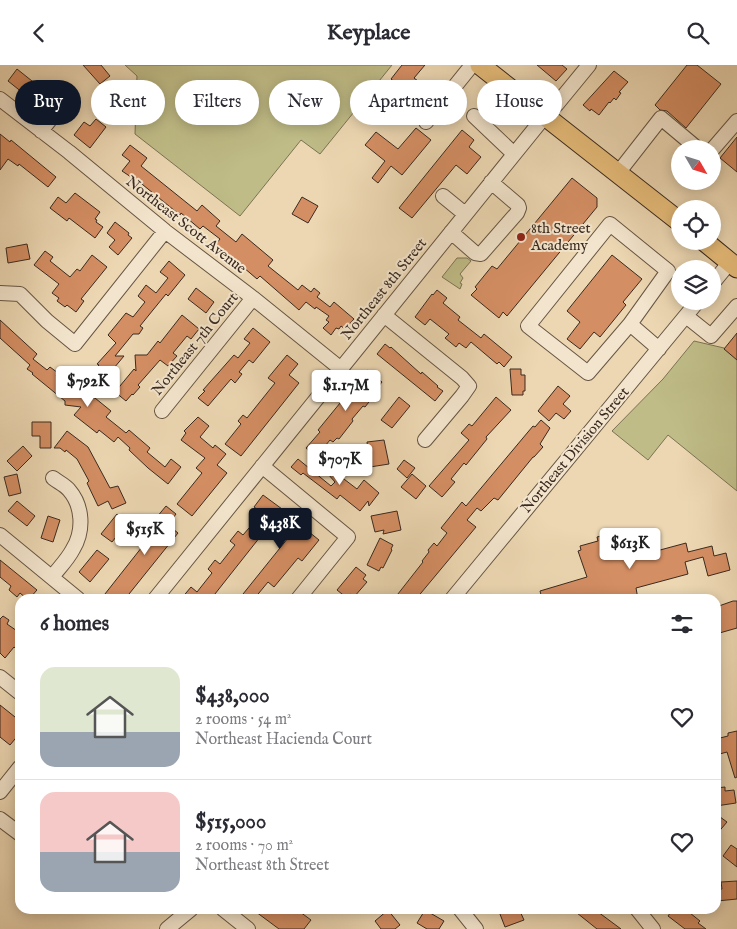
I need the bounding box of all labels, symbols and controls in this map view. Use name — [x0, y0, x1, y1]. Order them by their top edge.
icon: back — [25, 19, 53, 47]
text: Keyplace — [327, 19, 410, 47]
icon: search — [684, 19, 712, 47]
chip: Buy — [15, 80, 81, 125]
chip: Rent — [91, 80, 165, 125]
chip: Filters — [175, 80, 259, 125]
chip: New — [269, 80, 340, 125]
chip: Apartment — [350, 80, 467, 125]
chip: House — [477, 80, 562, 125]
north arrow — [671, 140, 721, 190]
map controls — [671, 140, 721, 310]
street label: Northeast Scott Avenue — [122, 172, 250, 278]
button: locate — [671, 200, 721, 250]
place label: 8th Street Academy — [530, 219, 591, 255]
marker: 8th Street Academy — [515, 231, 527, 243]
street label: Northeast 8th Street — [337, 234, 431, 344]
button: layers — [671, 260, 721, 310]
street label: Northeast 7th Court — [148, 289, 242, 399]
pin: $792K — [53, 365, 123, 408]
pin: $1.17M — [305, 369, 387, 412]
text: $792K — [67, 372, 109, 392]
text: $1.17M — [323, 376, 369, 396]
street label: Northeast Division Street — [517, 383, 633, 517]
pin: $707K — [305, 443, 375, 486]
text: $707K — [318, 450, 362, 470]
pin: $438K — [245, 507, 315, 550]
pin: $515K — [110, 513, 180, 556]
text: $438K — [260, 514, 300, 534]
text: $515K — [126, 520, 164, 540]
pin: $613K — [595, 527, 665, 570]
text: $613K — [610, 534, 650, 554]
icon: filters — [668, 610, 696, 638]
text: 6 homes — [40, 611, 109, 638]
text: $438,000 — [195, 683, 270, 710]
icon: home — [80, 687, 140, 747]
icon: heart — [668, 703, 696, 731]
text: 2 rooms · 54 m² — [195, 710, 292, 730]
text: Northeast Hacienda Court — [195, 730, 372, 750]
text: $515,000 — [195, 809, 266, 836]
icon: home — [80, 812, 140, 872]
icon: heart — [668, 828, 696, 856]
text: 2 rooms · 70 m² — [195, 836, 293, 856]
text: Northeast 8th Street — [195, 856, 329, 876]

